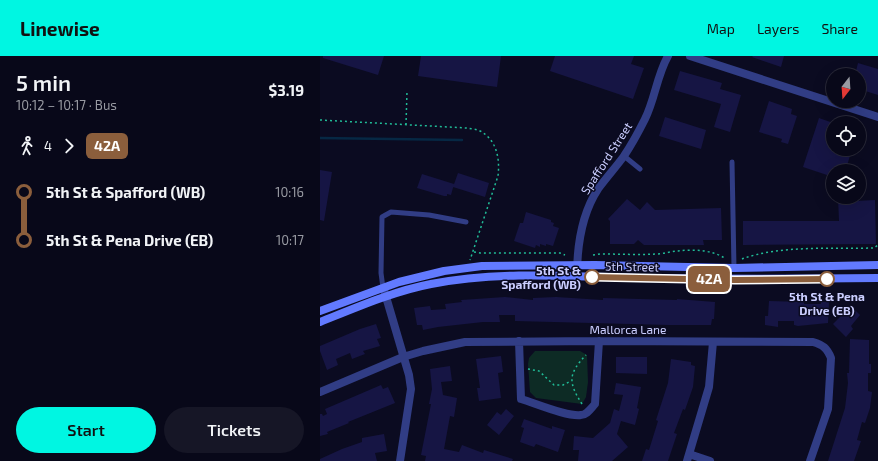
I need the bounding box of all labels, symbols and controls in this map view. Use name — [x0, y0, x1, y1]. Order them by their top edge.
text: Linewise — [20, 17, 100, 40]
text: Map — [707, 20, 735, 37]
text: Layers — [757, 20, 799, 37]
text: Share — [821, 20, 858, 37]
north arrow — [826, 68, 866, 108]
map controls — [826, 68, 866, 204]
text: 5 min — [16, 69, 71, 95]
text: $3.19 — [268, 81, 304, 99]
text: 10:12 – 10:17 · Bus — [16, 97, 117, 113]
button: locate — [826, 116, 866, 156]
street label: Spafford Street — [577, 119, 635, 197]
icon: walk — [16, 135, 38, 157]
icon: forward — [58, 135, 80, 157]
text: 42A — [94, 137, 120, 154]
text: 4 — [44, 138, 52, 154]
button: layers — [826, 164, 866, 204]
text: 5th St & Spafford (WB) — [46, 183, 205, 201]
text: 10:16 — [275, 184, 304, 200]
text: 5th St & Pena Drive (EB) — [46, 231, 213, 249]
text: 10:17 — [276, 232, 304, 248]
street label: 5th Street — [605, 259, 660, 273]
place label: 5th St & Spafford (WB) — [501, 263, 581, 291]
line badge: 42A — [686, 266, 732, 292]
marker: 5th St & Spafford (WB) — [584, 269, 600, 285]
text: 42A — [696, 270, 722, 287]
marker: 5th St & Pena Drive (EB) — [819, 271, 835, 287]
place label: 5th St & Pena Drive (EB) — [789, 289, 865, 317]
street label: Mallorca Lane — [589, 322, 667, 336]
button: Start — [16, 407, 156, 453]
button: Tickets — [164, 407, 304, 453]

